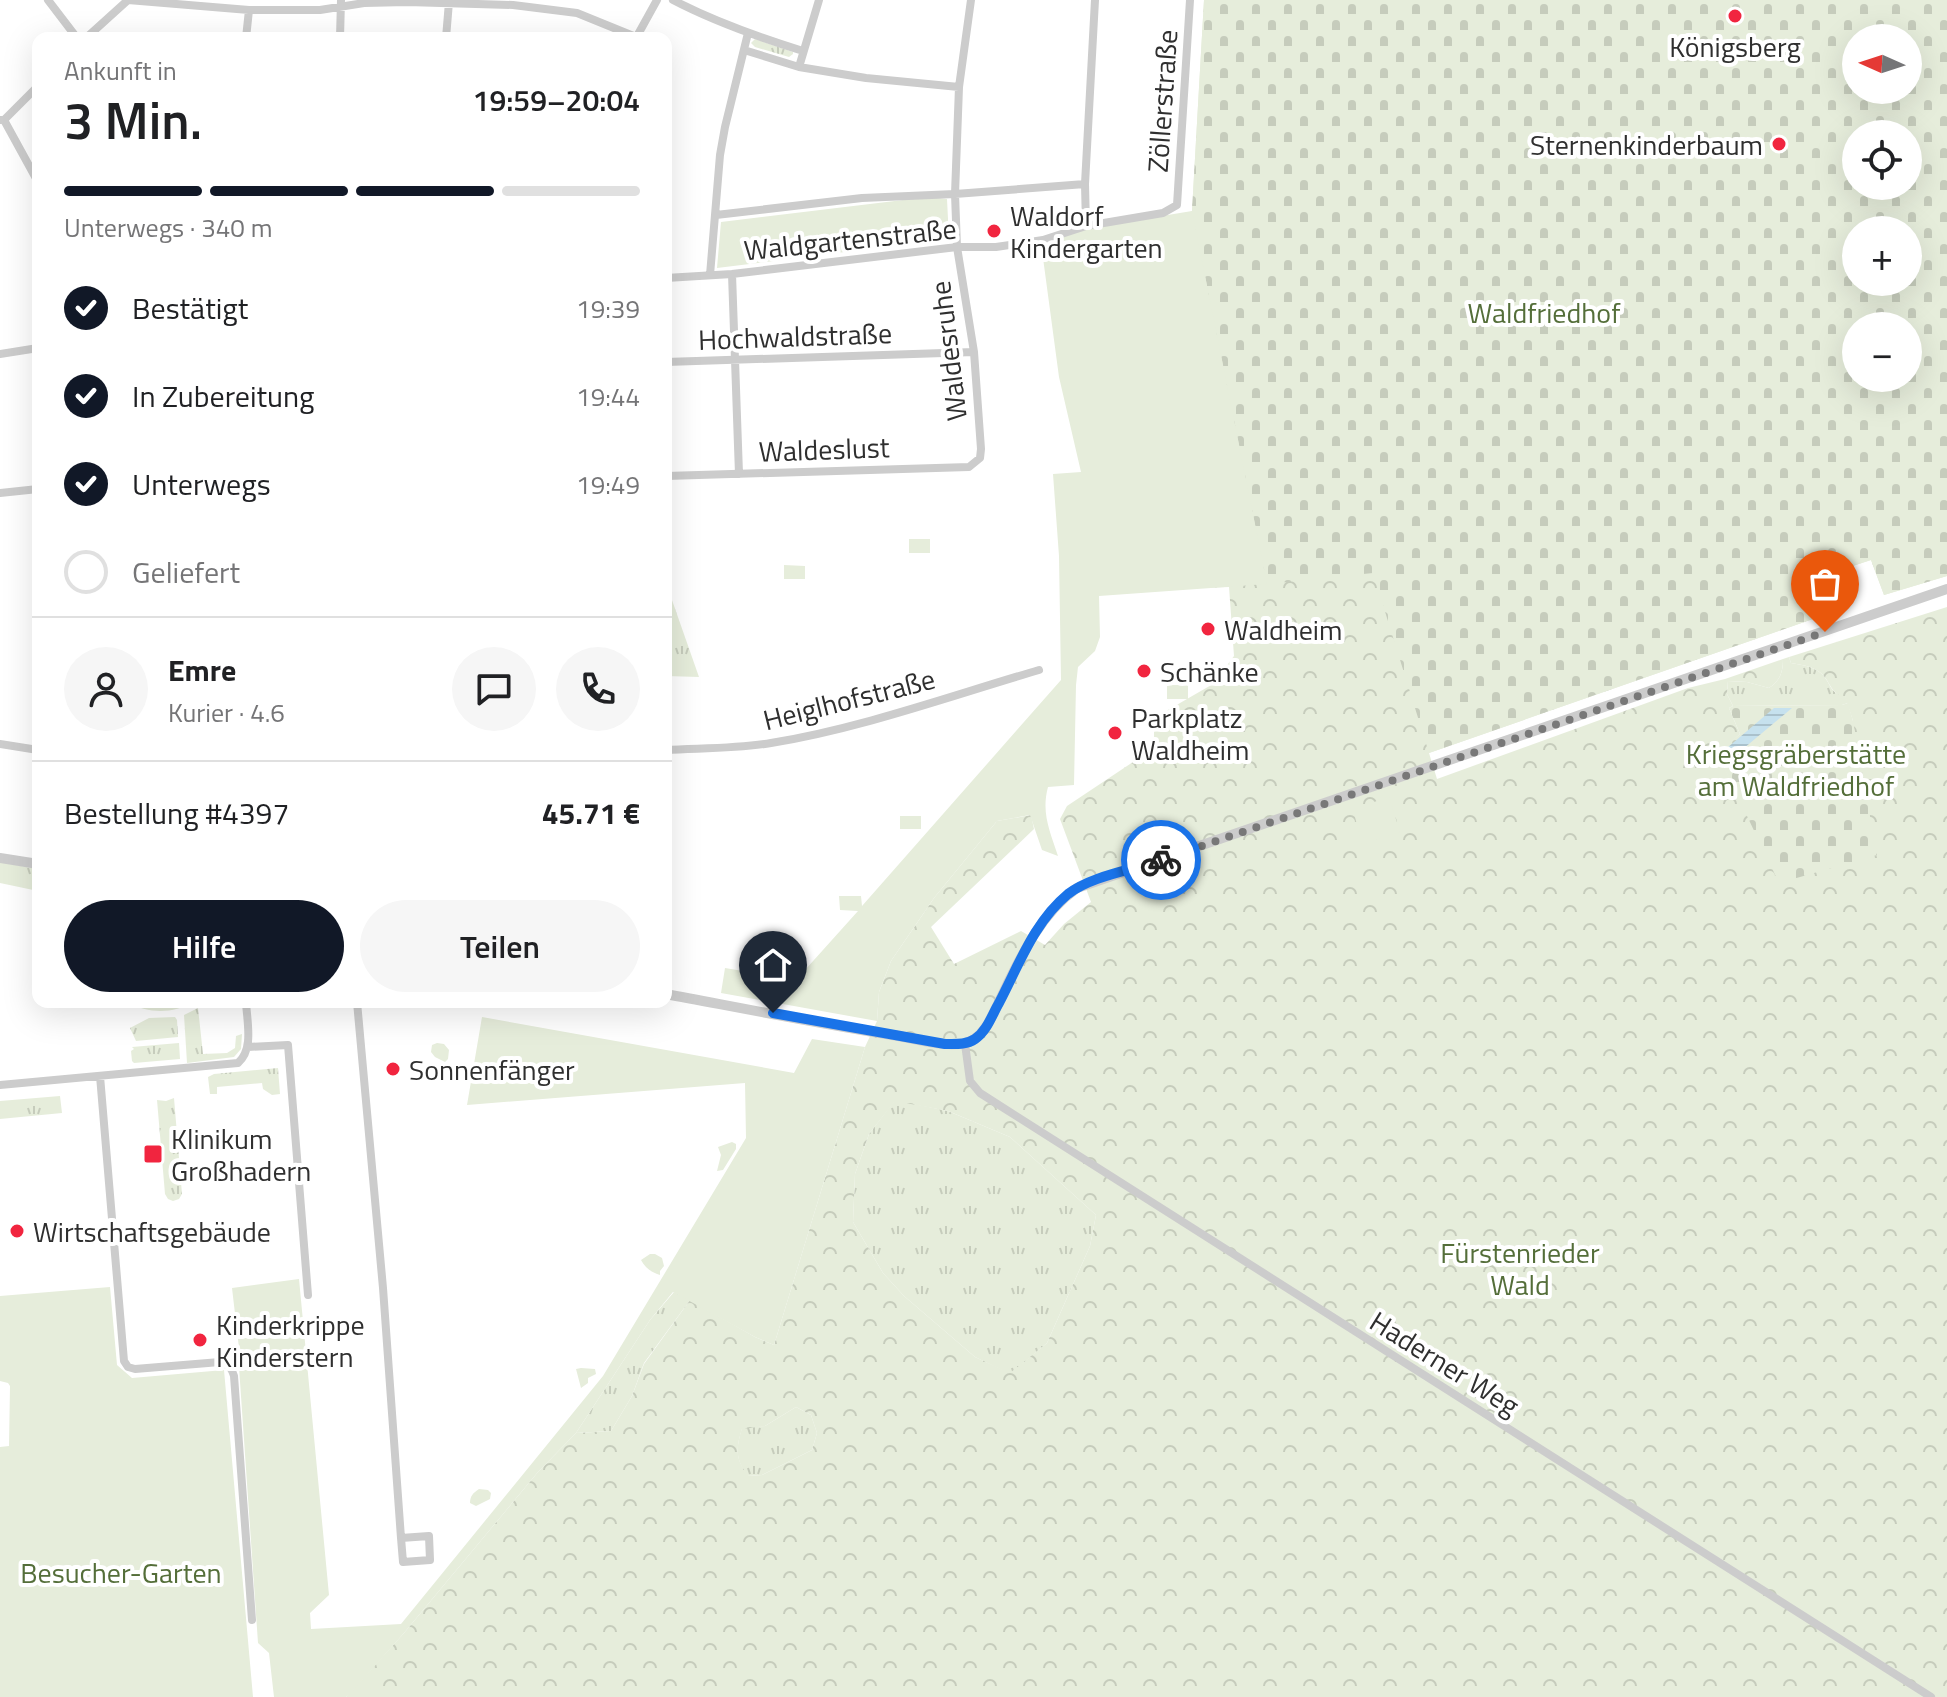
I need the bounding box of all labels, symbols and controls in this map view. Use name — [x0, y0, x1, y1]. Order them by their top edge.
marker: Königsberg — [1726, 7, 1744, 25]
north arrow — [1842, 24, 1922, 104]
map controls — [1842, 24, 1922, 392]
place label: Königsberg — [1669, 25, 1801, 68]
street label: Zöllerstraße — [1136, 28, 1188, 174]
text: Ankunft in — [64, 51, 177, 90]
text: 19:59–20:04 — [473, 77, 640, 123]
text: 3 Min. — [64, 80, 202, 159]
button: locate — [1842, 120, 1922, 200]
place label: Sternenkinderbaum — [1530, 123, 1763, 166]
marker: Sternenkinderbaum — [1770, 135, 1788, 153]
place label: Waldorf Kindergarten — [1010, 194, 1163, 269]
street label: Waldgartenstraße — [742, 206, 958, 272]
text: Unterwegs · 340 m — [64, 208, 272, 247]
button: + — [1842, 216, 1922, 296]
marker: Waldorf Kindergarten — [985, 222, 1003, 240]
street label: Waldesruhe — [918, 279, 978, 423]
text: Bestätigt — [132, 285, 248, 331]
icon: check — [64, 286, 108, 330]
text: 19:39 — [576, 289, 640, 328]
park label: Waldfriedhof — [1468, 291, 1621, 334]
street label: Hochwaldstraße — [697, 311, 893, 361]
button: − — [1842, 312, 1922, 392]
text: In Zubereitung — [132, 373, 315, 419]
icon: check — [64, 374, 108, 418]
text: 19:44 — [576, 377, 640, 416]
street label: Waldeslust — [758, 425, 890, 473]
text: Unterwegs — [132, 461, 271, 507]
icon: check — [64, 462, 108, 506]
text: 19:49 — [576, 465, 640, 504]
text: Geliefert — [132, 549, 240, 595]
pin — [1791, 550, 1859, 632]
icon: bag — [1803, 562, 1847, 606]
place label: Waldheim — [1224, 608, 1342, 651]
marker: Waldheim — [1199, 620, 1217, 638]
button: person — [64, 647, 148, 731]
text: Emre — [168, 647, 236, 693]
button: chat — [452, 647, 536, 731]
button: phone — [556, 647, 640, 731]
place label: Schänke — [1160, 650, 1259, 693]
street label: Heiglhofstraße — [759, 657, 939, 741]
marker: Schänke — [1135, 662, 1153, 680]
text: Kurier · 4.6 — [168, 693, 285, 732]
place label: Parkplatz Waldheim — [1131, 696, 1249, 771]
marker: Parkplatz Waldheim — [1106, 724, 1124, 742]
park label: Kriegsgräberstätte am Waldfriedhof — [1686, 732, 1906, 807]
text: Bestellung #4397 — [64, 790, 289, 836]
text: 45.71 € — [542, 790, 640, 836]
courier — [1121, 820, 1201, 900]
icon: bike — [1139, 838, 1183, 882]
button: Hilfe — [64, 900, 344, 992]
button: Teilen — [360, 900, 640, 992]
pin — [739, 931, 807, 1013]
icon: home — [751, 943, 795, 987]
place label: Sonnenfänger — [409, 1048, 575, 1091]
marker: Sonnenfänger — [384, 1060, 402, 1078]
place label: Klinikum Großhadern — [171, 1117, 311, 1192]
marker: Klinikum Großhadern — [142, 1143, 164, 1165]
place label: Wirtschaftsgebäude — [33, 1210, 271, 1253]
marker: Wirtschaftsgebäude — [8, 1222, 26, 1240]
park label: Fürstenrieder Wald — [1440, 1231, 1600, 1306]
street label: Haderner Weg — [1362, 1300, 1528, 1426]
place label: Kinderkrippe Kinderstern — [216, 1303, 365, 1378]
marker: Kinderkrippe Kinderstern — [191, 1331, 209, 1349]
park label: Besucher-Garten — [20, 1551, 222, 1594]

